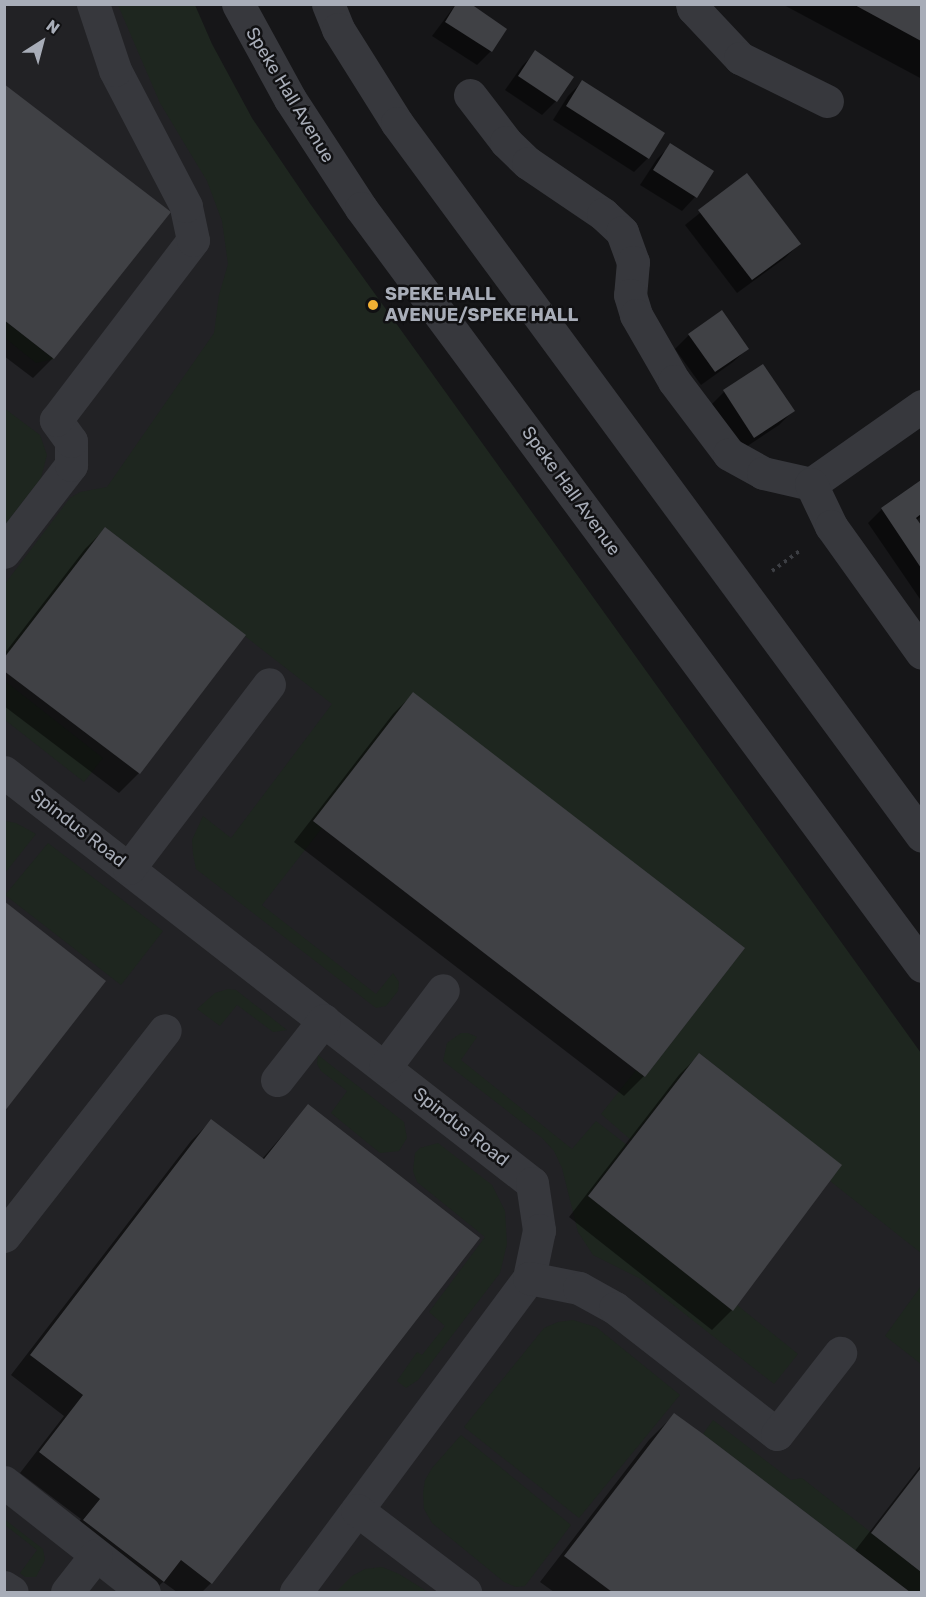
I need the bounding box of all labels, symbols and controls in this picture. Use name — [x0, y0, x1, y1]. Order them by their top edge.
north arrow — [12, 12, 72, 72]
text: N — [43, 16, 63, 38]
street label: Speke Hall Avenue — [241, 23, 339, 167]
place label: SPEKE HALL AVENUE/SPEKE HALL — [385, 284, 578, 326]
marker: SPEKE HALL AVENUE/SPEKE HALL — [366, 298, 380, 312]
street label: Speke Hall Avenue — [517, 422, 625, 560]
street label: Spindus Road — [26, 784, 130, 872]
street label: Spindus Road — [409, 1083, 513, 1171]

